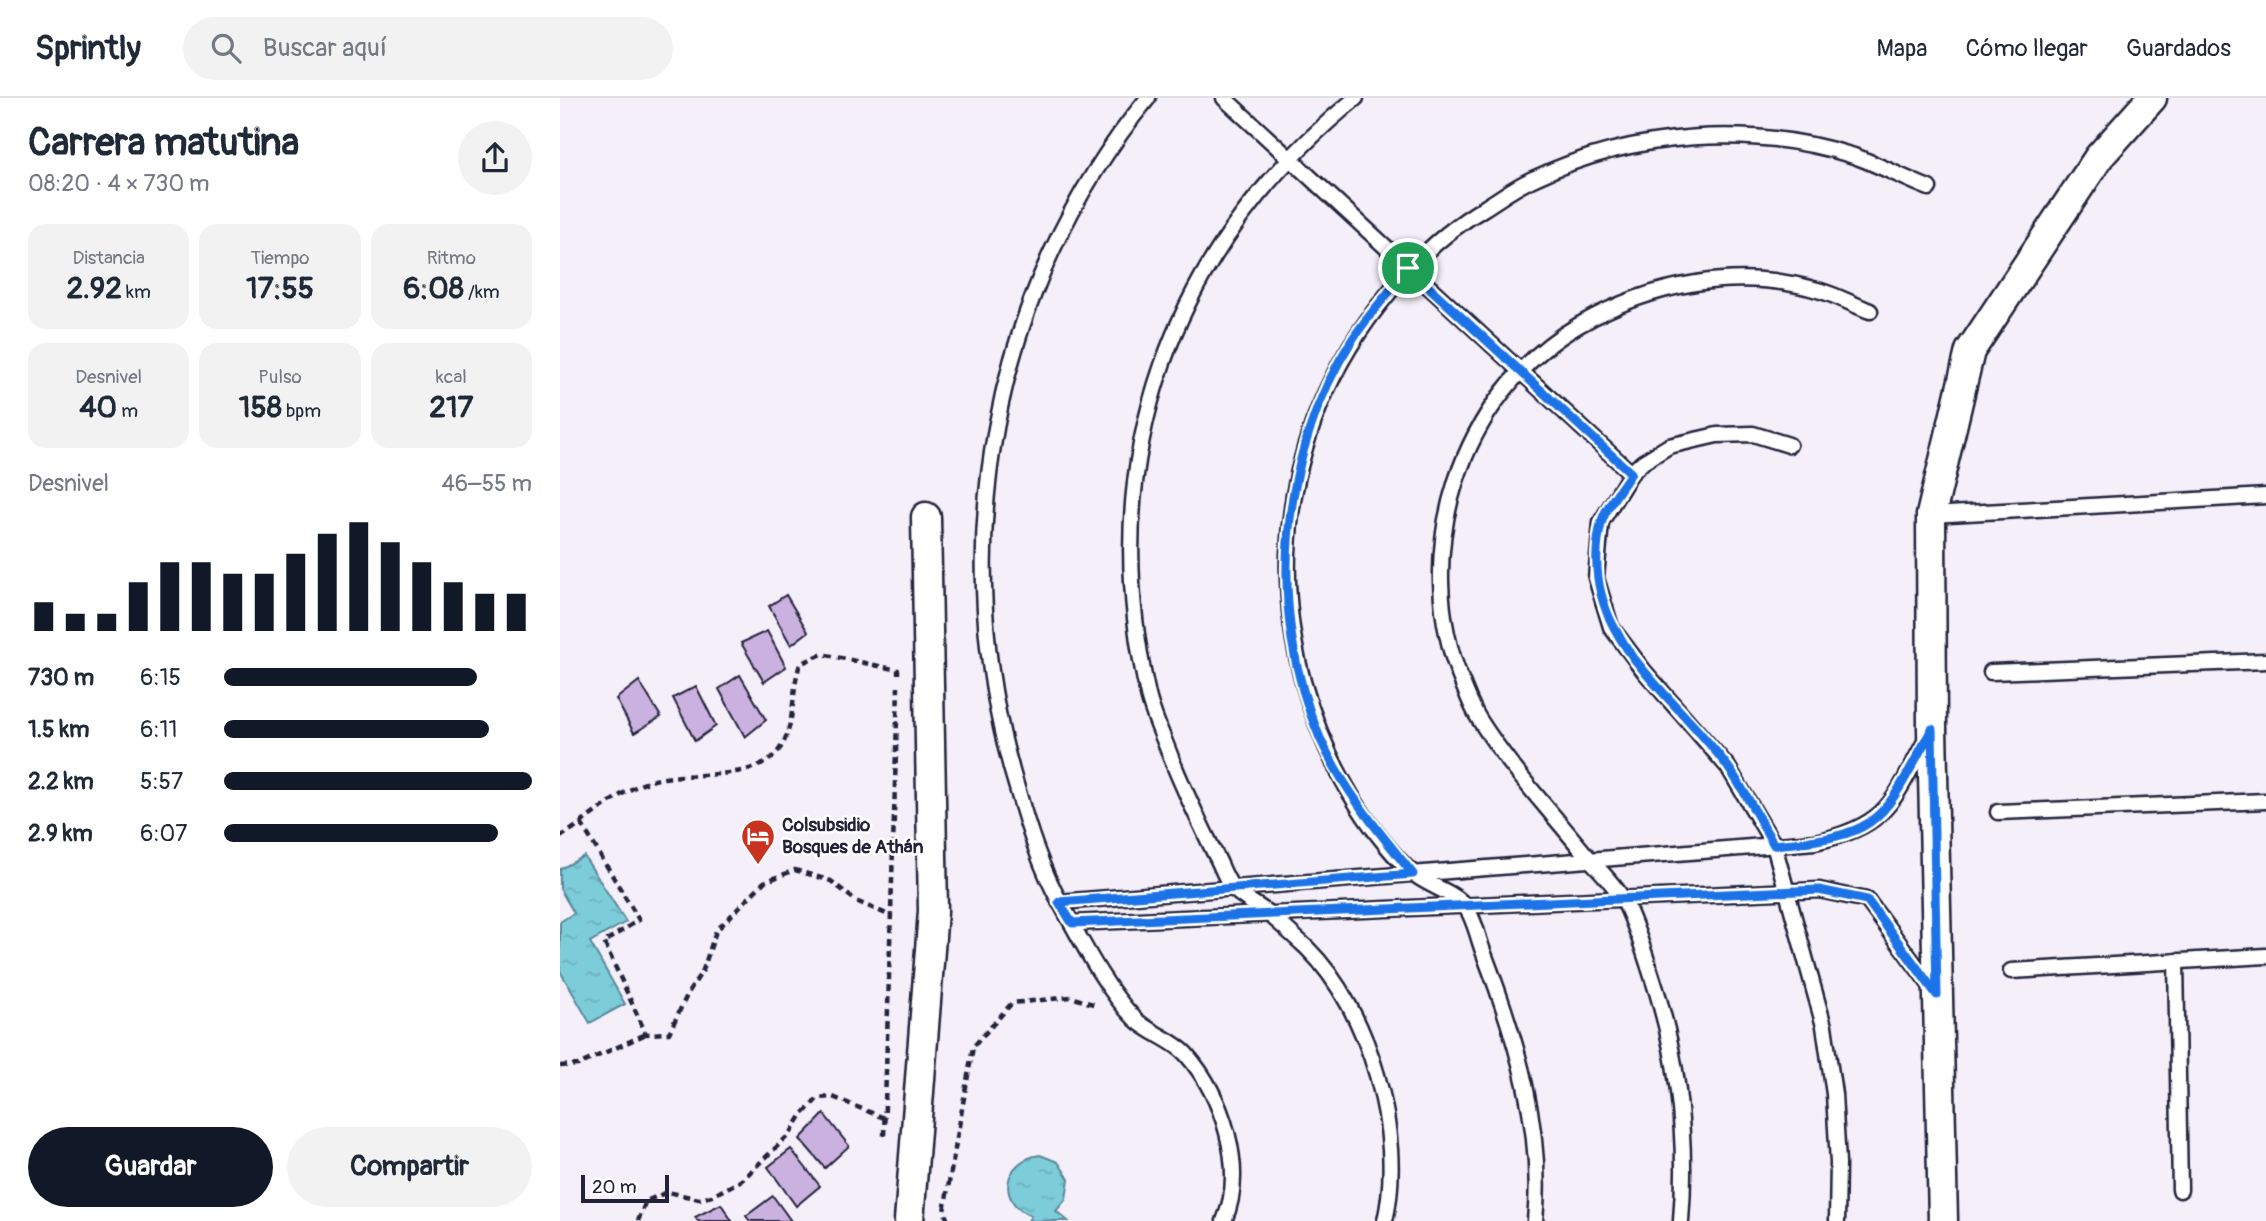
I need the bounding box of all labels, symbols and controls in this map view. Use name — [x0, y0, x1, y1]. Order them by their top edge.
search box — [183, 17, 673, 80]
text: Sprintly — [35, 28, 141, 69]
icon: search — [207, 29, 245, 67]
text: Buscar aquí — [263, 32, 387, 64]
text: Mapa — [1877, 34, 1928, 63]
text: Cómo llegar — [1966, 34, 2088, 63]
text: Guardados — [2126, 34, 2231, 63]
text: Carrera matutina — [28, 119, 299, 167]
button: share — [458, 121, 532, 195]
text: 08:20 · 4 × 730 m — [28, 169, 210, 198]
pin — [1378, 238, 1438, 298]
text: Distancia — [72, 246, 145, 270]
text: Tiempo — [250, 246, 310, 270]
text: Ritmo — [427, 246, 476, 270]
icon: arrive — [1389, 249, 1427, 287]
text: 2.92 — [66, 270, 122, 307]
text: 17:55 — [246, 270, 314, 307]
text: 6:08 — [403, 270, 464, 307]
text: km — [122, 280, 151, 304]
text: /km — [464, 280, 500, 304]
text: Desnivel — [75, 365, 142, 389]
text: Pulso — [258, 365, 302, 389]
text: kcal — [436, 365, 467, 389]
text: 40 — [79, 389, 117, 426]
text: 158 — [239, 389, 282, 426]
text: 217 — [429, 389, 474, 426]
text: m — [117, 399, 138, 423]
text: bpm — [282, 399, 321, 423]
text: Desnivel — [28, 469, 109, 498]
text: 46–55 m — [441, 469, 532, 498]
text: 730 m — [28, 663, 94, 692]
text: 6:15 — [140, 663, 181, 692]
text: 1.5 km — [28, 715, 90, 744]
text: 6:11 — [140, 715, 178, 744]
text: 2.2 km — [28, 767, 94, 796]
text: 5:57 — [140, 767, 183, 796]
place label: Colsubsidio Bosques de Athán — [782, 813, 924, 859]
hotel icon: Colsubsidio Bosques de Athán — [739, 817, 777, 866]
text: 2.9 km — [28, 819, 93, 848]
text: 6:07 — [140, 819, 187, 848]
button: Guardar — [28, 1127, 273, 1207]
button: Compartir — [287, 1127, 532, 1207]
scale bar — [581, 1172, 668, 1204]
text: 20 m — [592, 1175, 637, 1199]

